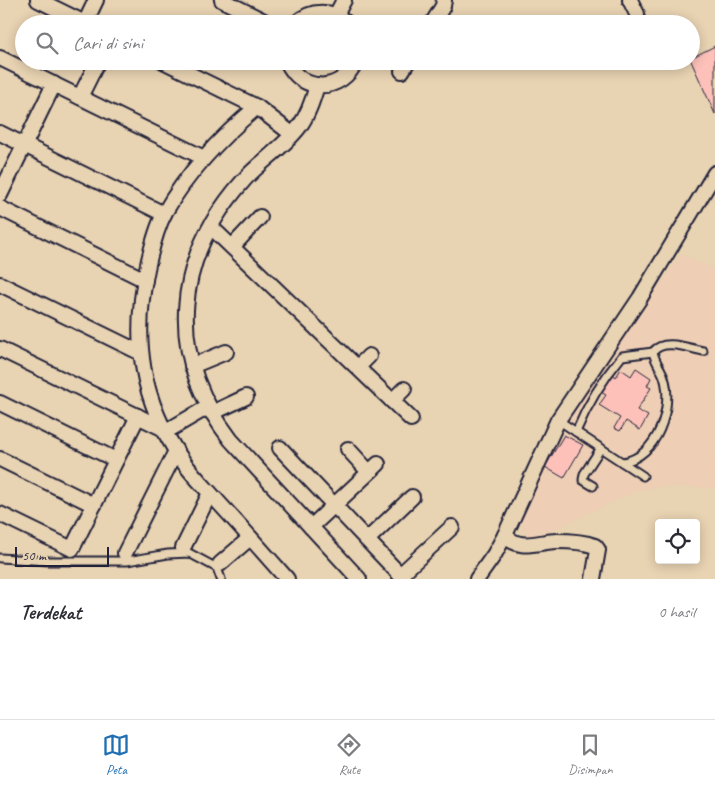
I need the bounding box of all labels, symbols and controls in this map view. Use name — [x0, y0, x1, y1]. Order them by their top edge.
search box — [15, 15, 700, 70]
icon: search — [33, 29, 61, 57]
text: Cari di sini — [73, 31, 143, 55]
map controls — [655, 519, 700, 564]
button: locate — [655, 519, 700, 564]
scale bar — [15, 544, 109, 567]
text: 50 m — [22, 547, 46, 564]
text: Terdekat — [20, 599, 81, 625]
text: 0 hasil — [658, 602, 695, 622]
tab: Peta — [102, 731, 130, 778]
tab: Rute — [335, 731, 363, 778]
tab: Disimpan — [568, 731, 613, 778]

